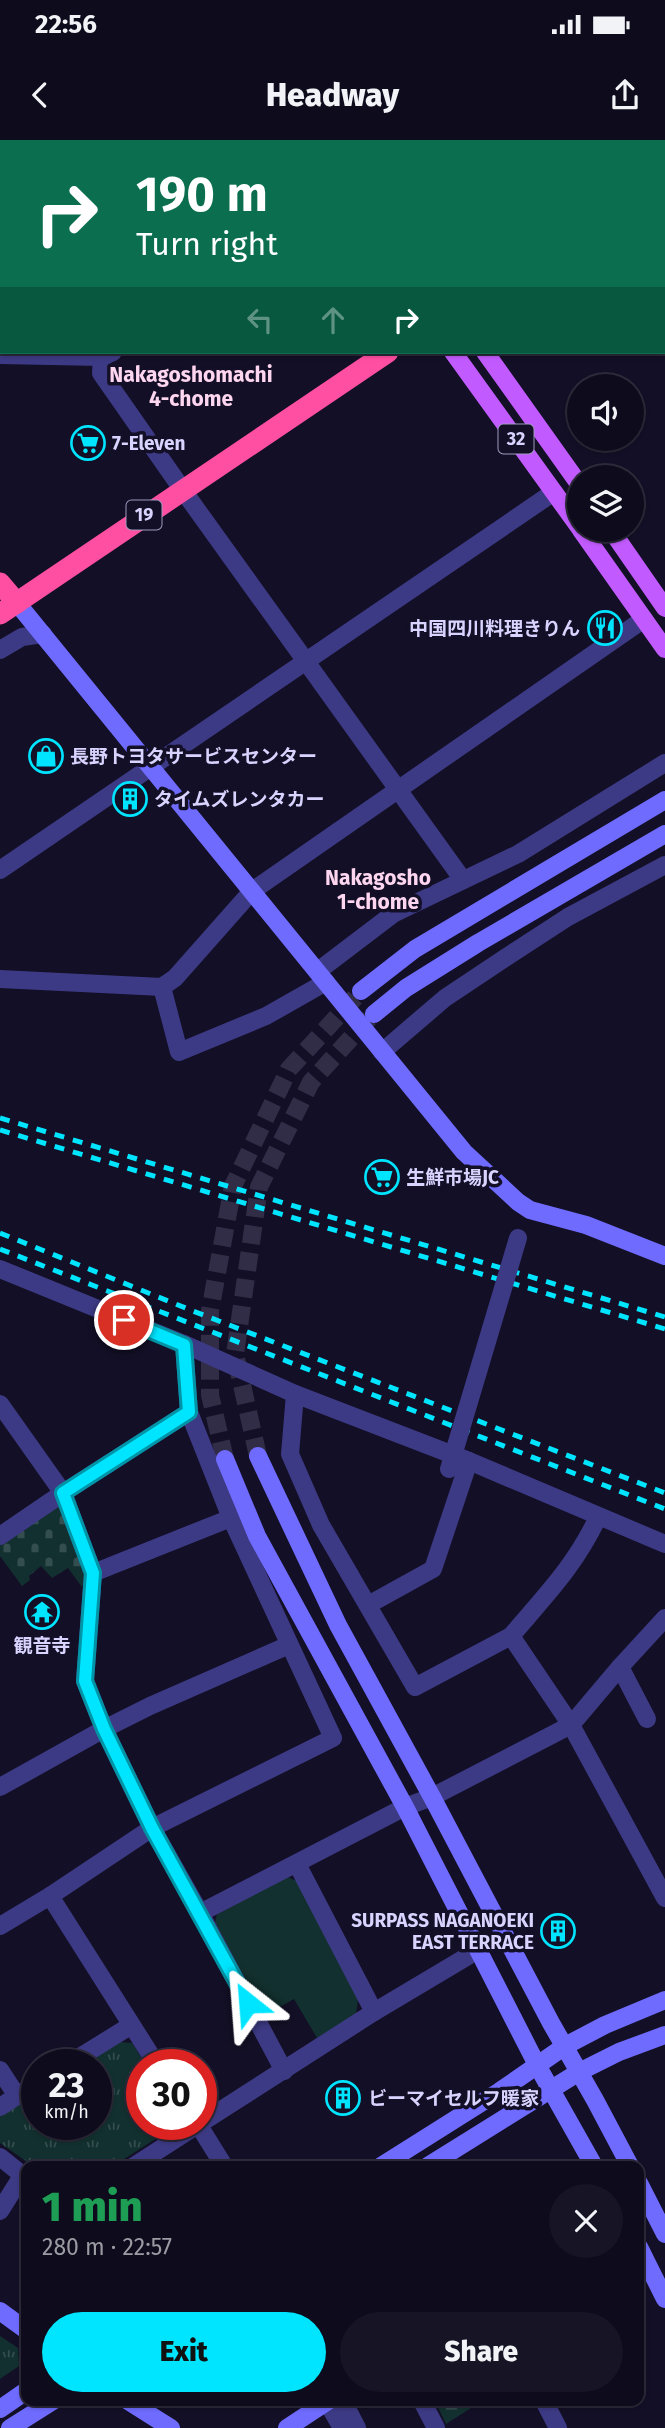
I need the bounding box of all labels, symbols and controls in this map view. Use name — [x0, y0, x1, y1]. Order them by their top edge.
text: 22:56 — [35, 9, 97, 40]
icon: back — [21, 76, 59, 114]
text: Headway — [266, 76, 399, 114]
icon: share — [606, 76, 644, 114]
text: 190 m — [136, 165, 268, 224]
icon: right — [21, 168, 112, 259]
text: Turn right — [136, 225, 278, 263]
icon: left — [241, 301, 279, 339]
icon: ahead — [314, 301, 352, 339]
icon: right — [387, 301, 425, 339]
district label: Nakagoshomachi 4-chome — [109, 362, 273, 412]
map controls — [567, 374, 644, 542]
button: sound — [567, 374, 644, 451]
supermarket icon: 7-Eleven — [69, 424, 107, 462]
road number: 32 — [498, 424, 534, 454]
place label: 7-Eleven — [112, 432, 185, 455]
button: layers — [567, 465, 644, 542]
road number: 19 — [127, 500, 162, 530]
restaurant icon: 中国四川料理きりん — [586, 609, 624, 647]
place label: 中国四川料理きりん — [409, 617, 580, 640]
shop icon: 長野トヨタサービスセンター — [27, 737, 65, 775]
place label: 長野トヨタサービスセンター — [70, 745, 317, 768]
building icon: タイムズレンタカー — [111, 780, 149, 818]
place label: タイムズレンタカー — [154, 788, 325, 811]
district label: Nakagosho 1-chome — [325, 865, 431, 915]
supermarket icon: 生鮮市場JC — [363, 1158, 401, 1196]
place label: 生鮮市場JC — [406, 1166, 499, 1189]
pin — [94, 1290, 154, 1350]
icon: arrive — [105, 1301, 143, 1339]
temple icon: 観音寺 — [23, 1593, 61, 1631]
place label: 観音寺 — [13, 1634, 71, 1657]
place label: SURPASS NAGANOEKI EAST TERRACE — [351, 1909, 534, 1954]
building icon: SURPASS NAGANOEKI EAST TERRACE — [539, 1912, 577, 1950]
position arrow — [211, 1966, 285, 2040]
speed limit sign: 30 — [126, 2049, 217, 2140]
text: 23 — [48, 2064, 85, 2106]
building icon: ビーマイセルフ暖家 — [324, 2079, 362, 2117]
place label: ビーマイセルフ暖家 — [368, 2087, 539, 2110]
text: km/h — [44, 2101, 89, 2123]
text: 1 min — [42, 2182, 143, 2232]
button: close — [549, 2184, 623, 2258]
text: 280 m · 22:57 — [42, 2233, 172, 2261]
button: Exit — [42, 2312, 326, 2392]
button: Share — [340, 2312, 623, 2392]

